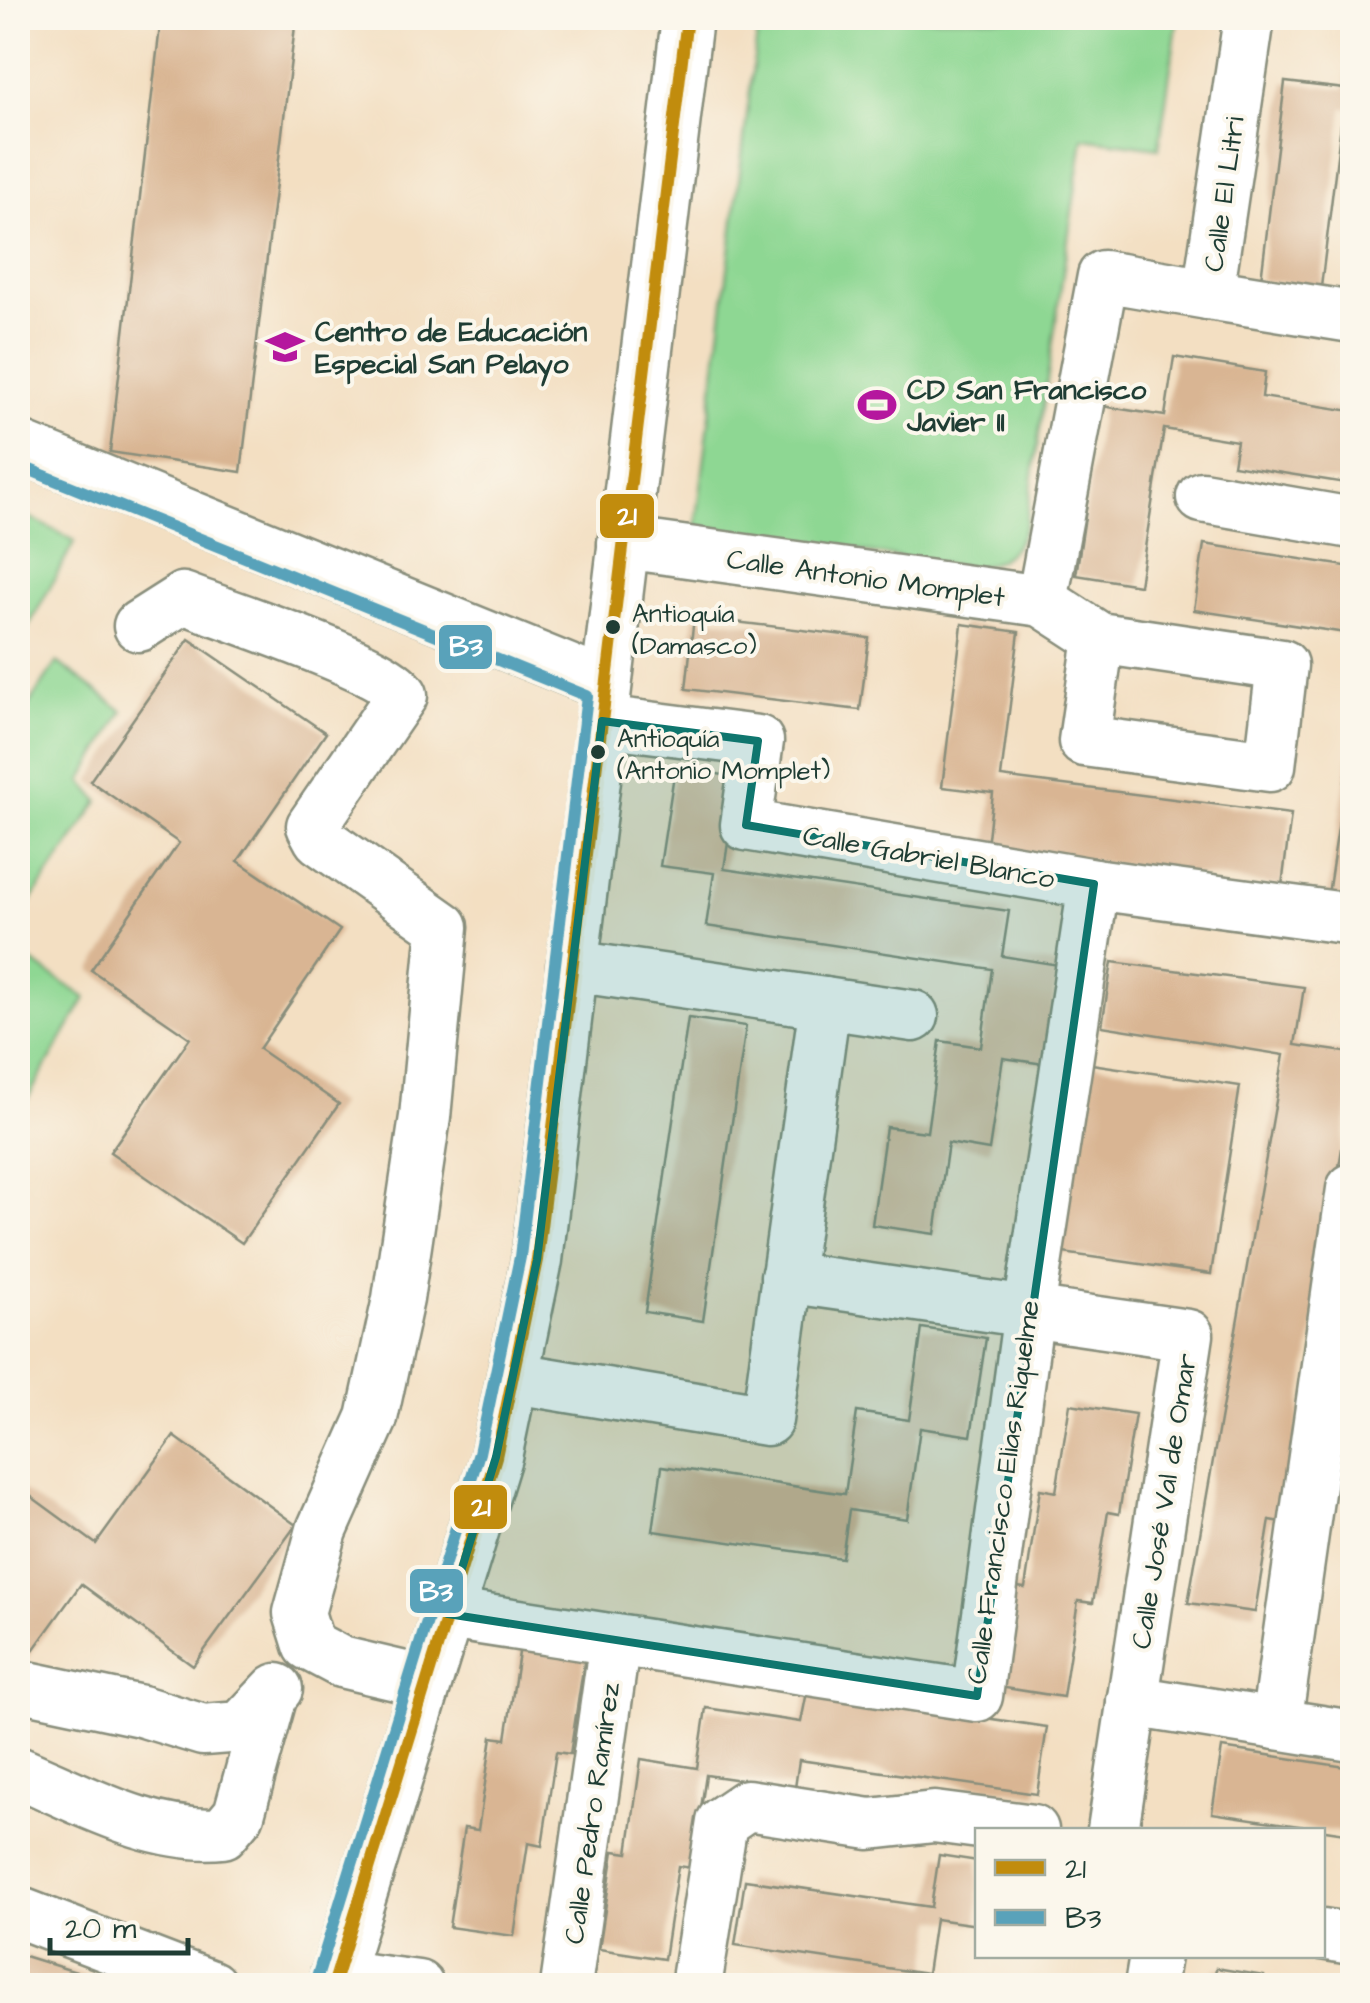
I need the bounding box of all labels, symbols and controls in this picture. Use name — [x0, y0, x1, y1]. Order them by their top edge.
street label: Calle El Litri — [1194, 114, 1255, 274]
place label: Centro de Educación Especial San Pelayo — [315, 313, 587, 387]
school or university icon: Centro de Educación Especial San Pelayo — [264, 326, 306, 368]
place label: CD San Francisco Javier II — [906, 371, 1146, 442]
sports icon: CD San Francisco Javier II — [856, 384, 898, 426]
line badge: 21 — [598, 492, 656, 540]
text: 21 — [616, 497, 637, 536]
street label: Calle Antonio Momplet — [724, 540, 1008, 617]
place label: Antioquía (Damasco) — [632, 596, 757, 664]
marker: Antioquía (Damasco) — [603, 617, 623, 637]
line badge: B3 — [437, 623, 494, 671]
text: B3 — [449, 628, 484, 667]
place label: Antioquía (Antonio Momplet) — [617, 721, 830, 789]
marker: Antioquía (Antonio Momplet) — [588, 742, 608, 762]
street label: Calle Gabriel Blanco — [800, 816, 1058, 899]
street label: Calle Francisco Elias Riquelme — [957, 1298, 1050, 1687]
street label: Calle José Val de Omar — [1122, 1351, 1207, 1652]
line badge: 21 — [452, 1483, 509, 1531]
text: 21 — [470, 1488, 491, 1527]
line badge: B3 — [408, 1567, 465, 1615]
text: B3 — [419, 1573, 454, 1612]
street label: Calle Pedro Ramírez — [555, 1680, 630, 1946]
legend — [975, 1828, 1325, 1958]
text: 21 — [1065, 1848, 1086, 1890]
scale bar — [50, 1893, 188, 1955]
text: B3 — [1065, 1898, 1102, 1940]
text: 20 m — [65, 1908, 137, 1950]

